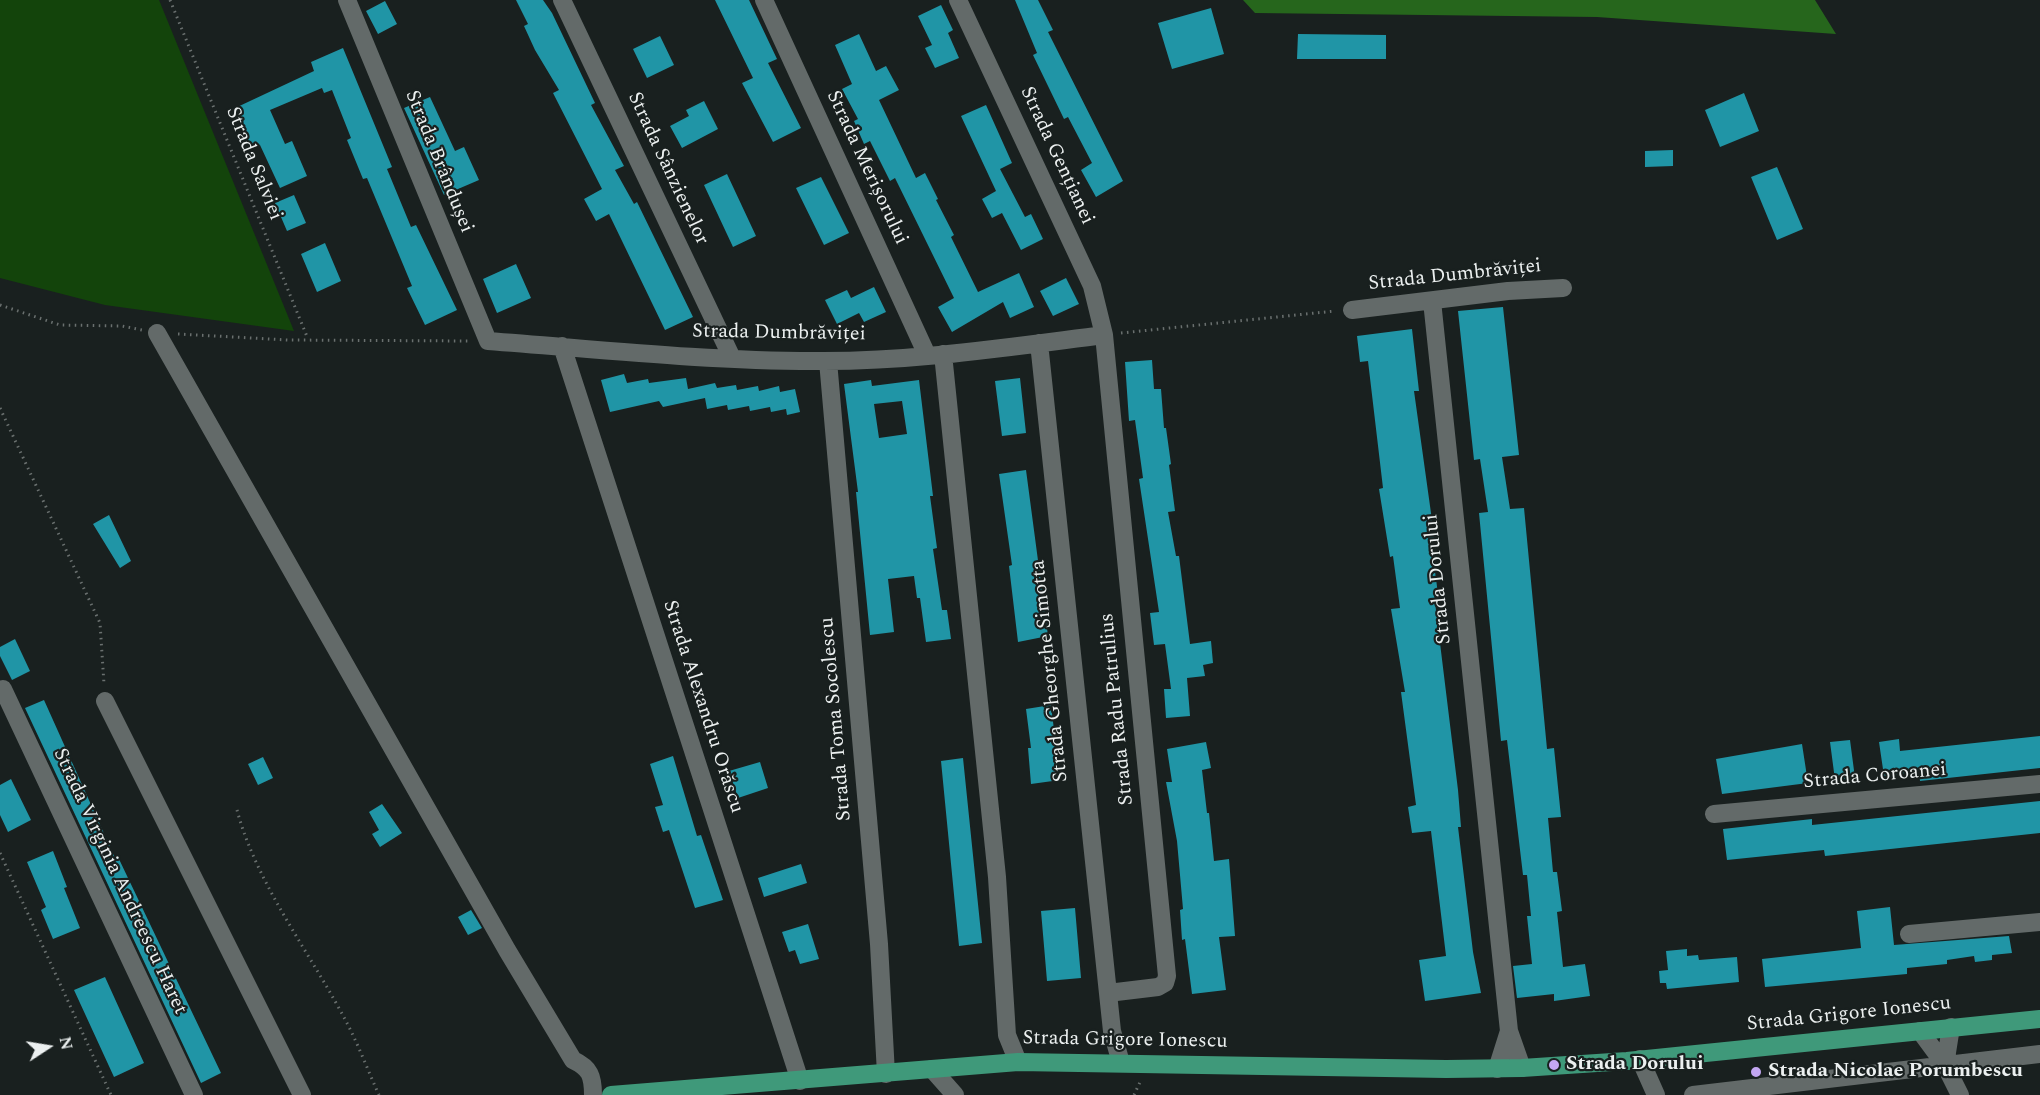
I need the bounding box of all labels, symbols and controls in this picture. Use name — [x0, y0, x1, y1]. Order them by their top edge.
street label: Strada Gențianei — [1014, 83, 1098, 229]
street label: Strada Brândușei — [398, 87, 478, 237]
street label: Strada Merișorului — [820, 87, 912, 249]
street label: Strada Sânzienelor — [621, 89, 713, 249]
street label: Strada Salviei — [219, 104, 287, 224]
street label: Strada Dumbrăviței — [1367, 255, 1543, 297]
street label: Strada Dumbrăviței — [692, 320, 866, 348]
street label: Strada Dorului — [1420, 513, 1458, 645]
street label: Strada Gheorghe Simotta — [1027, 559, 1075, 783]
street label: Strada Alexandru Orăscu — [656, 598, 748, 816]
street label: Strada Radu Patrulius — [1096, 612, 1140, 806]
street label: Strada Toma Socolescu — [816, 616, 858, 822]
street label: Strada Virginia Andreescu Haret — [47, 745, 191, 1019]
street label: Strada Coroanei — [1802, 759, 1948, 795]
street label: Strada Grigore Ionescu — [1746, 992, 1952, 1038]
north arrow — [18, 1017, 78, 1077]
street label: Strada Grigore Ionescu — [1022, 1027, 1228, 1055]
text: N — [53, 1034, 79, 1052]
place label: Strada Dorului — [1566, 1053, 1704, 1077]
marker: Strada Dorului — [1547, 1058, 1561, 1072]
place label: Strada Nicolae Porumbescu — [1768, 1060, 2023, 1084]
marker: Strada Nicolae Porumbescu — [1749, 1065, 1763, 1079]

